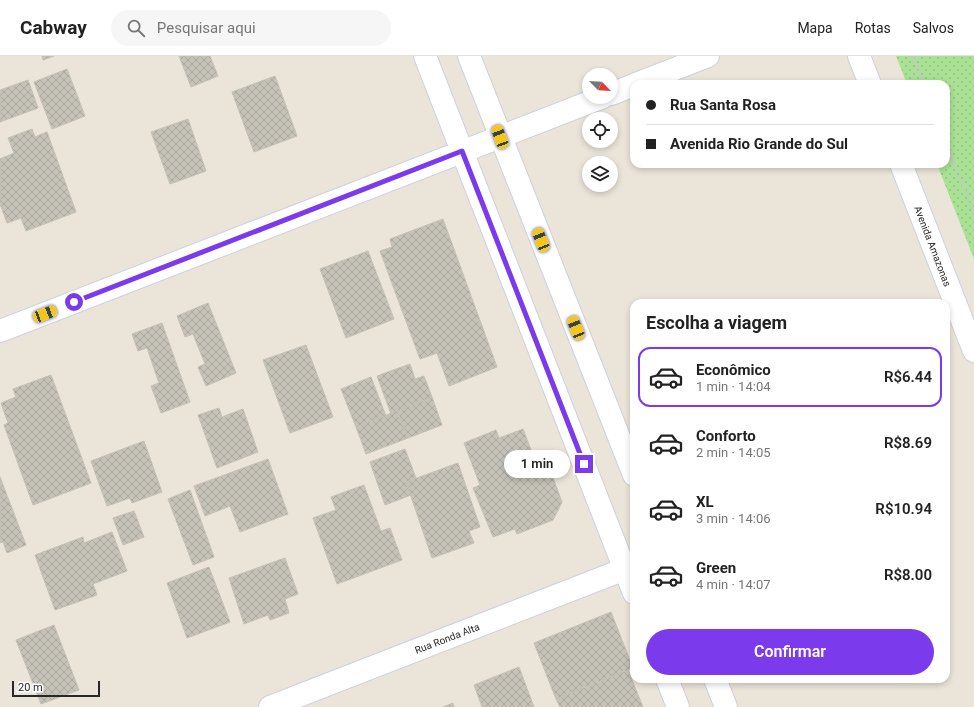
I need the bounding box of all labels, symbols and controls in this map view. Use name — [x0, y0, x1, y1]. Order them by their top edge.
search box — [111, 10, 391, 46]
text: Cabway — [20, 16, 87, 39]
icon: search — [125, 17, 147, 39]
text: Pesquisar aqui — [157, 19, 256, 37]
text: Mapa — [797, 20, 833, 36]
text: Rotas — [855, 20, 891, 36]
text: Salvos — [913, 20, 954, 36]
north arrow — [582, 68, 618, 104]
map controls — [582, 68, 618, 192]
text: Rua Santa Rosa — [670, 96, 776, 114]
button: locate — [582, 112, 618, 148]
car — [490, 124, 510, 150]
text: Avenida Rio Grande do Sul — [670, 135, 848, 153]
button: layers — [582, 156, 618, 192]
street label: Avenida Amazonas — [912, 204, 953, 288]
car — [531, 227, 551, 253]
route start — [65, 293, 83, 311]
car — [32, 304, 58, 324]
text: Escolha a viagem — [646, 312, 787, 333]
car — [566, 315, 586, 341]
icon: car — [648, 359, 684, 395]
text: Econômico — [696, 361, 771, 379]
text: R$6.44 — [884, 368, 932, 386]
text: 1 min · 14:04 — [696, 379, 771, 394]
icon: car — [648, 425, 684, 461]
text: Conforto — [696, 427, 756, 445]
text: R$8.69 — [884, 434, 932, 452]
text: 2 min · 14:05 — [696, 445, 771, 460]
callout: 1 min — [504, 450, 570, 478]
route end — [575, 455, 593, 473]
text: 1 min — [521, 456, 553, 471]
icon: car — [648, 491, 684, 527]
text: XL — [696, 493, 714, 511]
text: R$10.94 — [875, 500, 932, 518]
text: 3 min · 14:06 — [696, 511, 771, 526]
icon: car — [648, 557, 684, 593]
text: Green — [696, 559, 736, 577]
text: R$8.00 — [884, 566, 932, 584]
text: 4 min · 14:07 — [696, 577, 771, 592]
street label: Rua Ronda Alta — [413, 621, 481, 656]
button: Confirmar — [646, 629, 934, 675]
scale bar — [12, 679, 100, 698]
text: 20 m — [18, 681, 43, 694]

